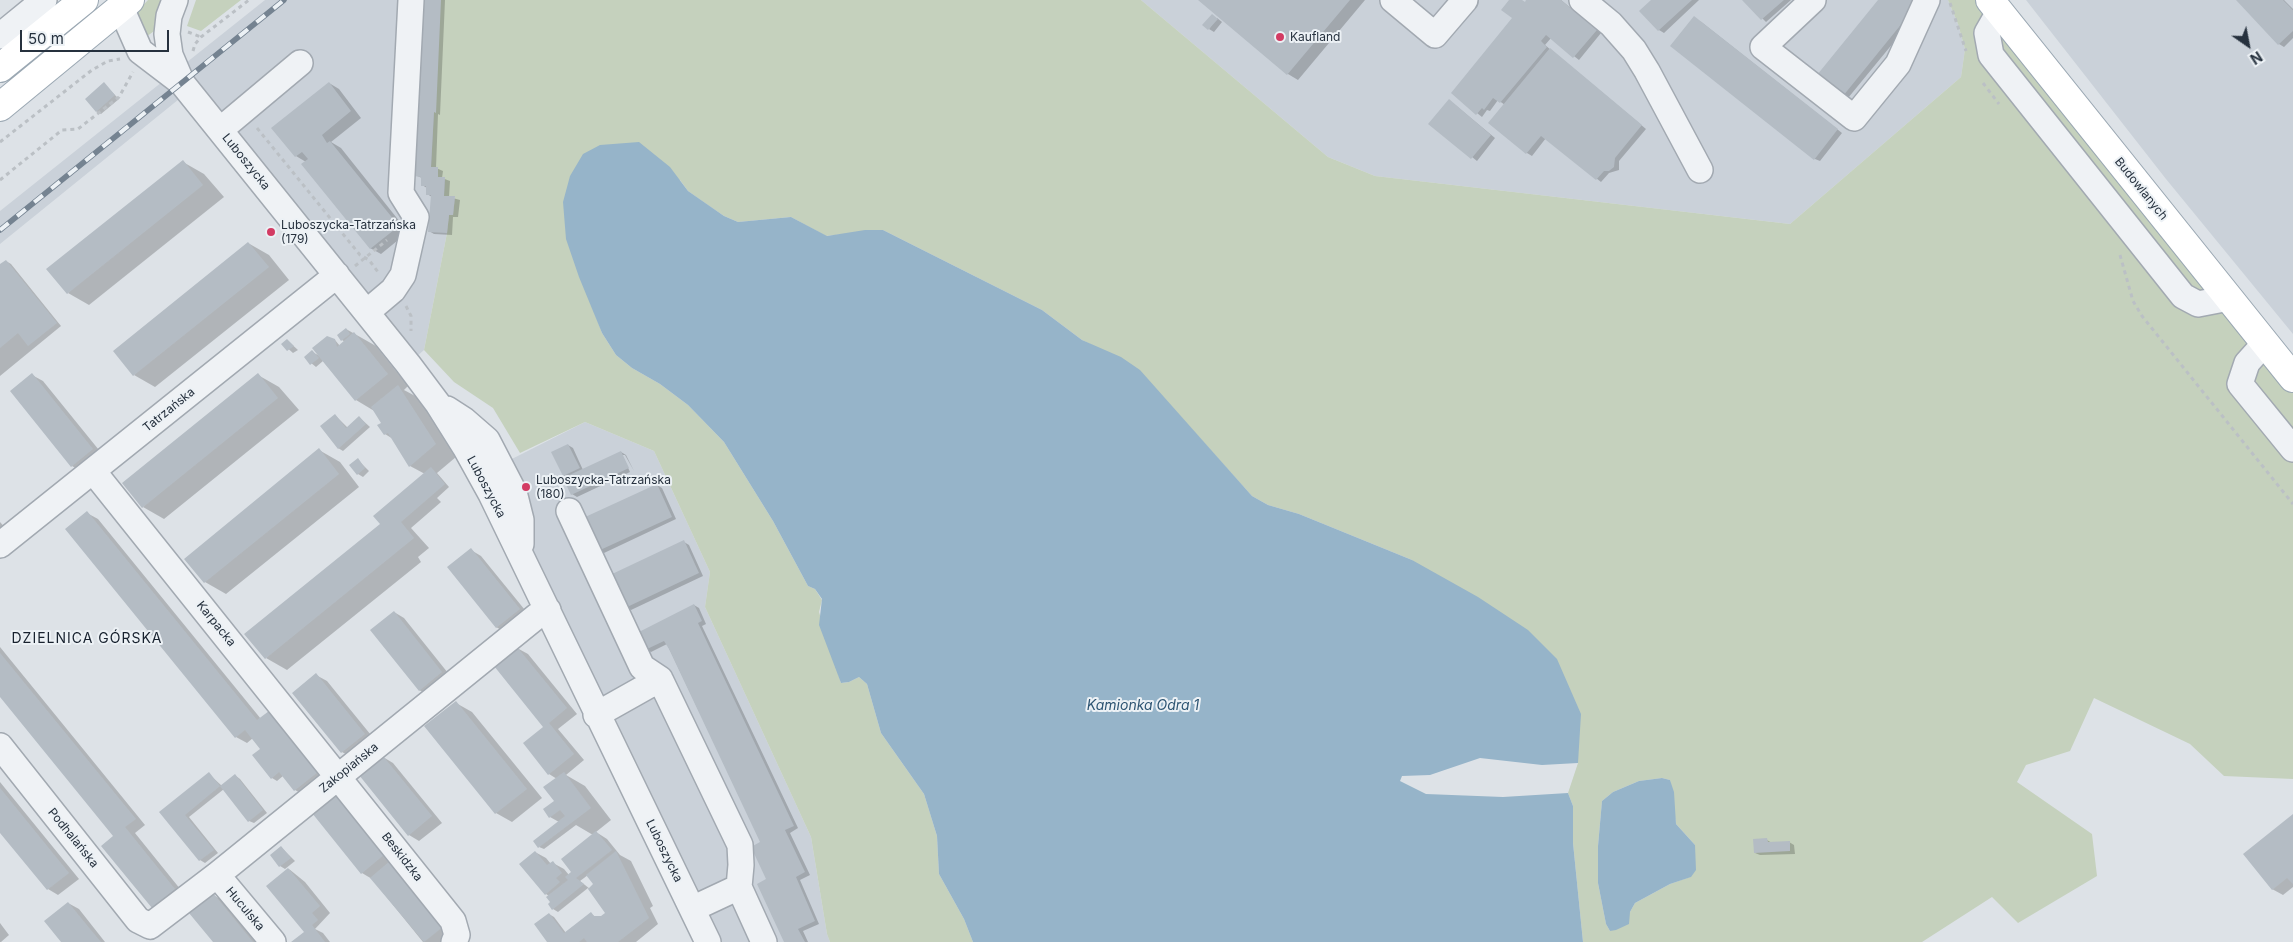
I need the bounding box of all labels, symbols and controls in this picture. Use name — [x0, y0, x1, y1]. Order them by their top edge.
scale bar — [22, 20, 171, 52]
north arrow — [2223, 20, 2273, 70]
text: 50 m — [28, 29, 64, 48]
place label: Kaufland — [1290, 30, 1340, 44]
marker: Kaufland — [1274, 31, 1286, 43]
text: N — [2247, 48, 2266, 68]
street label: Luboszycka — [219, 131, 273, 193]
street label: Budowlanych — [2111, 155, 2171, 223]
place label: Luboszycka-Tatrzańska (179) — [281, 218, 416, 246]
marker: Luboszycka-Tatrzańska (179) — [265, 226, 277, 238]
street label: Tatrzańska — [140, 385, 198, 435]
street label: Luboszycka — [464, 454, 508, 520]
place label: Luboszycka-Tatrzańska (180) — [536, 473, 671, 501]
marker: Luboszycka-Tatrzańska (180) — [520, 481, 532, 493]
street label: Karpacka — [193, 599, 239, 649]
district label: DZIELNICA GÓRSKA — [9, 631, 165, 647]
water label: Kamionka Odra 1 — [1087, 698, 1199, 714]
street label: Zakopiańska — [317, 740, 381, 796]
street label: Podhalańska — [45, 805, 101, 871]
street label: Luboszycka — [643, 817, 685, 885]
street label: Beskidzka — [378, 830, 426, 884]
street label: Huculska — [223, 884, 267, 934]

